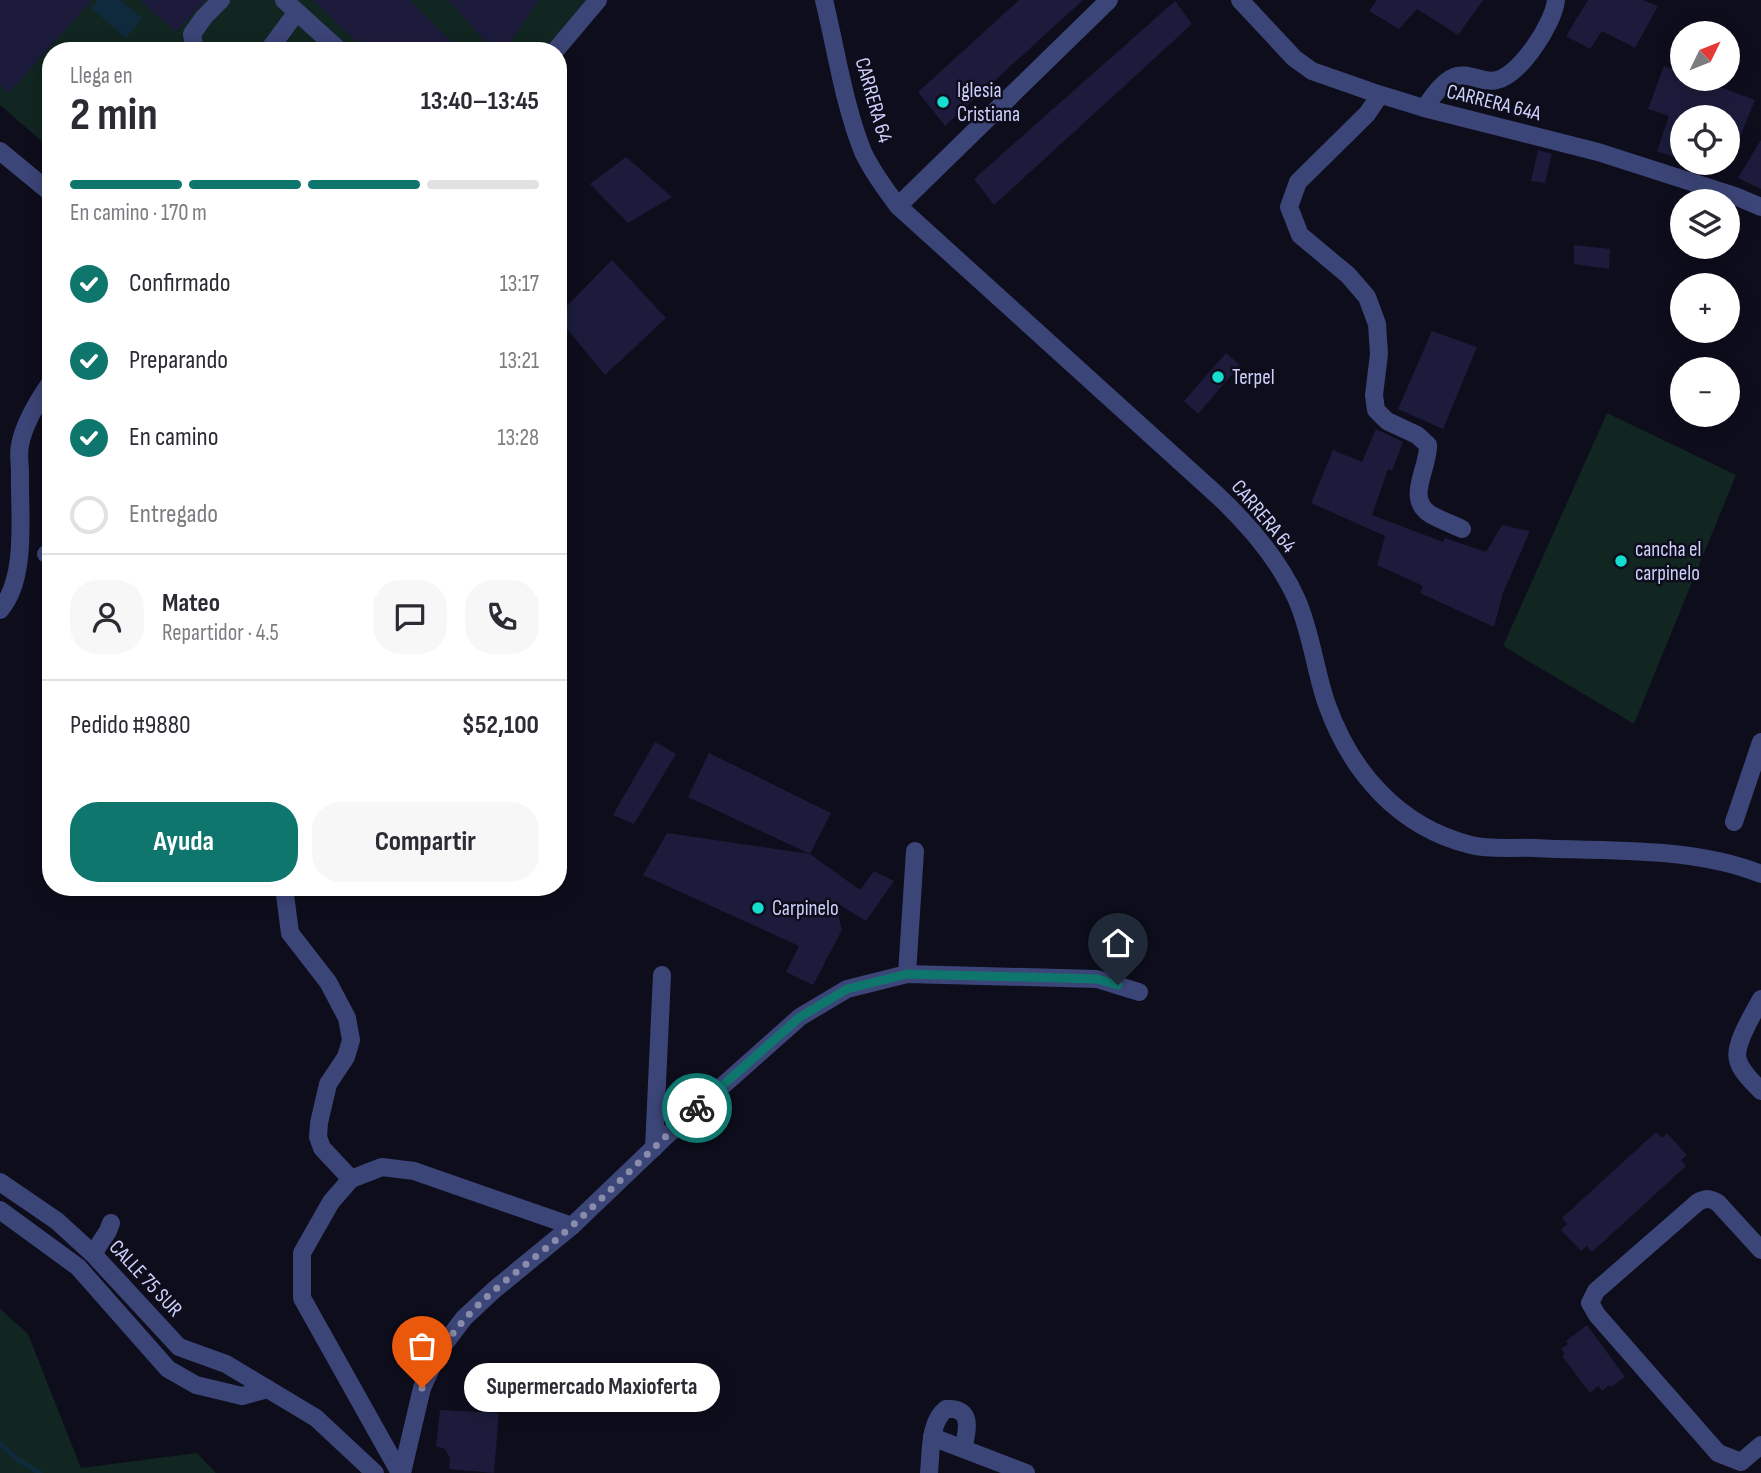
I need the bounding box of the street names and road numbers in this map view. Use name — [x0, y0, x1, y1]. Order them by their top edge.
street label: CARRERA 64 — [849, 55, 898, 146]
street label: CARRERA 64A — [1444, 79, 1545, 127]
street label: CARRERA 64 — [1226, 475, 1301, 558]
street label: CALLE 75 SUR — [104, 1235, 188, 1322]

